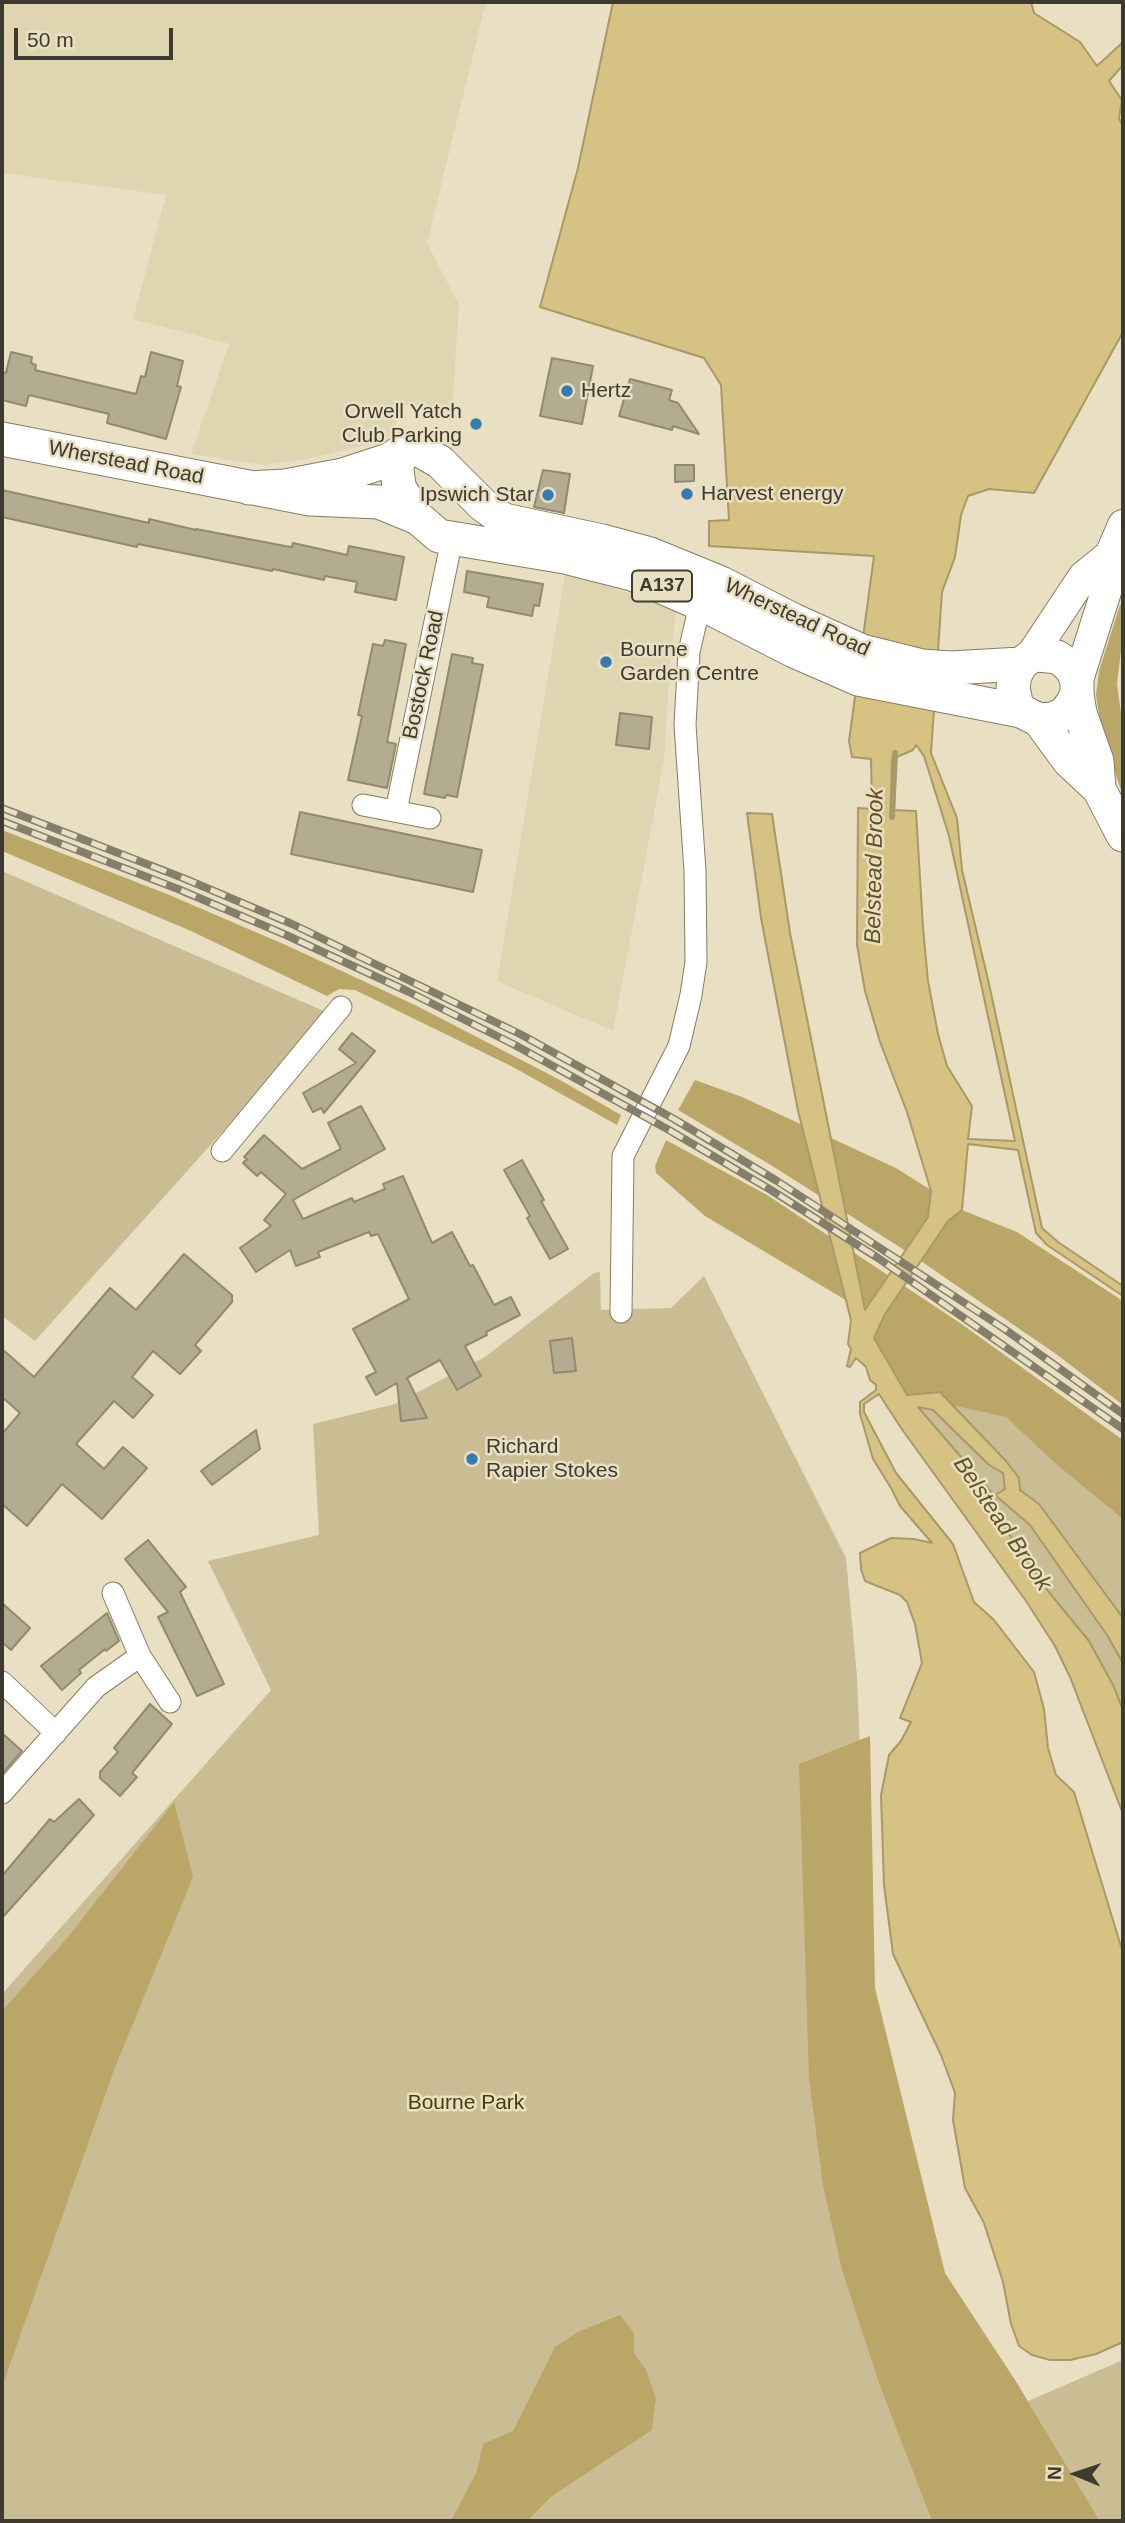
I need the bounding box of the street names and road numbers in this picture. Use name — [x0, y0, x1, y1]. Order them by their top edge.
street label: Wherstead Road — [46, 436, 206, 490]
road number: A137 — [632, 570, 692, 601]
street label: Wherstead Road — [720, 573, 874, 663]
street label: Bostock Road — [398, 608, 450, 742]

